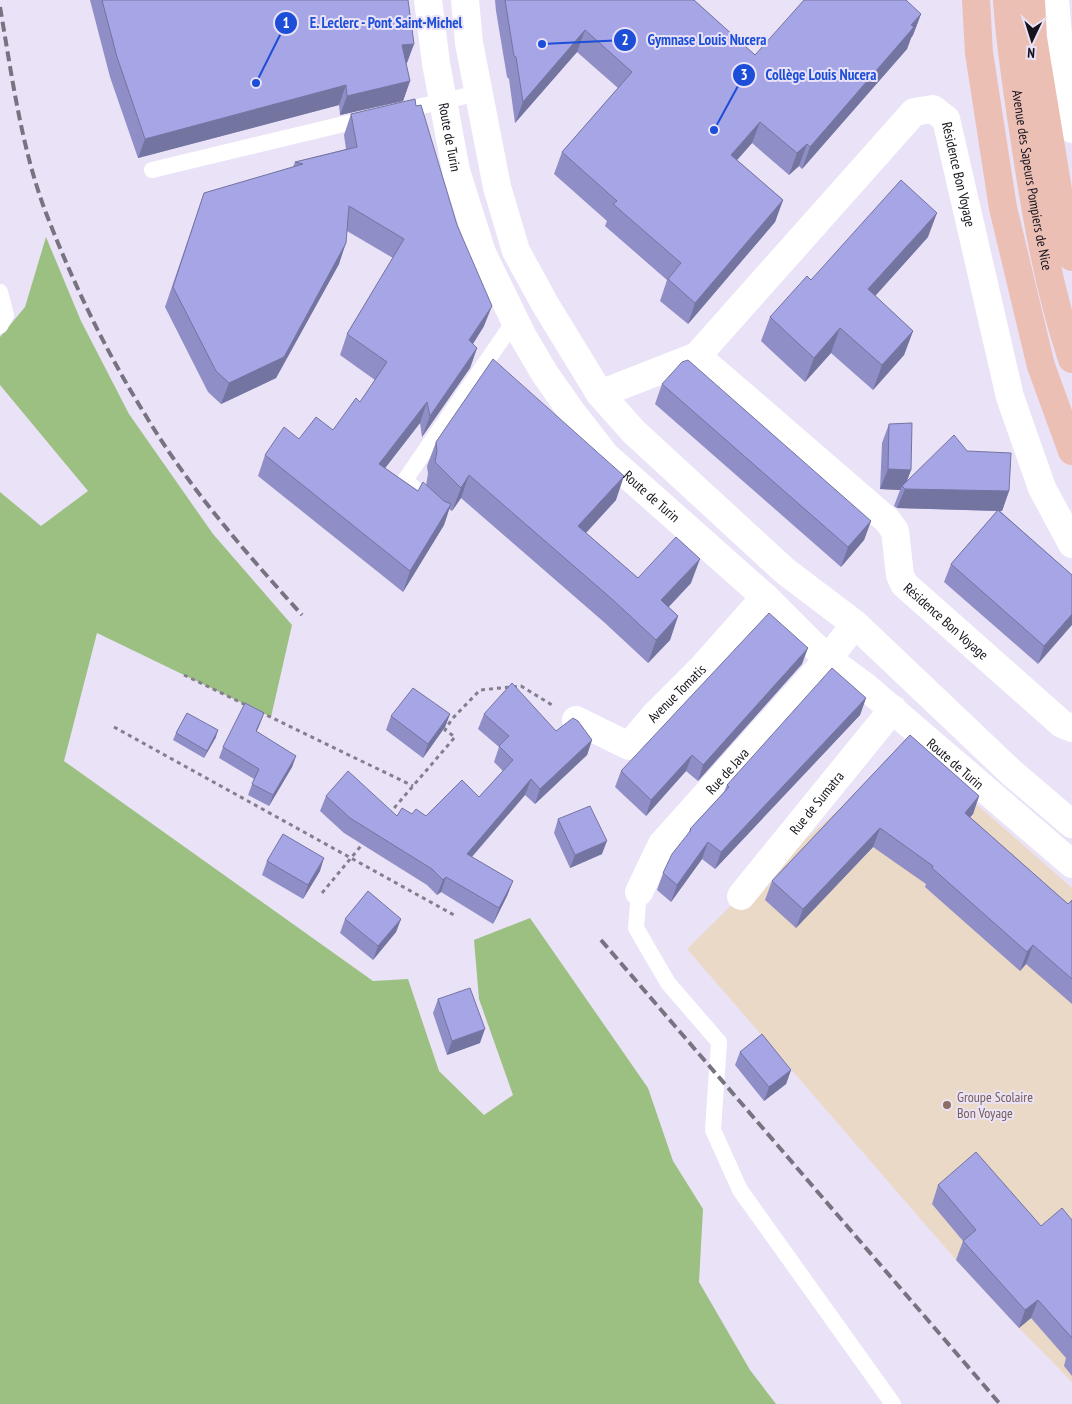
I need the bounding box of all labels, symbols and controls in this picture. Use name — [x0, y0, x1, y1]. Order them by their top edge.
callout: E. Leclerc - Pont Saint-Michel — [273, 8, 473, 38]
text: 1 — [282, 13, 290, 32]
text: E. Leclerc - Pont Saint-Michel — [310, 13, 463, 32]
north arrow — [1007, 15, 1057, 65]
callout: Gymnase Louis Nucera — [613, 25, 777, 55]
text: 2 — [621, 30, 629, 49]
text: Gymnase Louis Nucera — [647, 30, 767, 49]
text: N — [1027, 44, 1035, 62]
callout: Collège Louis Nucera — [731, 60, 887, 90]
text: 3 — [740, 65, 748, 84]
text: Collège Louis Nucera — [766, 65, 876, 84]
street label: Avenue des Sapeurs Pompiers de Nice — [1008, 89, 1057, 272]
street label: Route de Turin — [435, 101, 465, 173]
street label: Résidence Bon Voyage — [938, 120, 980, 229]
street label: Route de Turin — [620, 467, 684, 526]
street label: Résidence Bon Voyage — [900, 579, 992, 664]
street label: Avenue Tomatis — [643, 660, 710, 726]
street label: Route de Turin — [923, 734, 988, 793]
street label: Rue de Java — [702, 744, 753, 798]
street label: Rue de Sumatra — [786, 768, 848, 838]
place label: Groupe Scolaire Bon Voyage — [957, 1088, 1033, 1122]
marker: Groupe Scolaire Bon Voyage — [941, 1099, 953, 1111]

